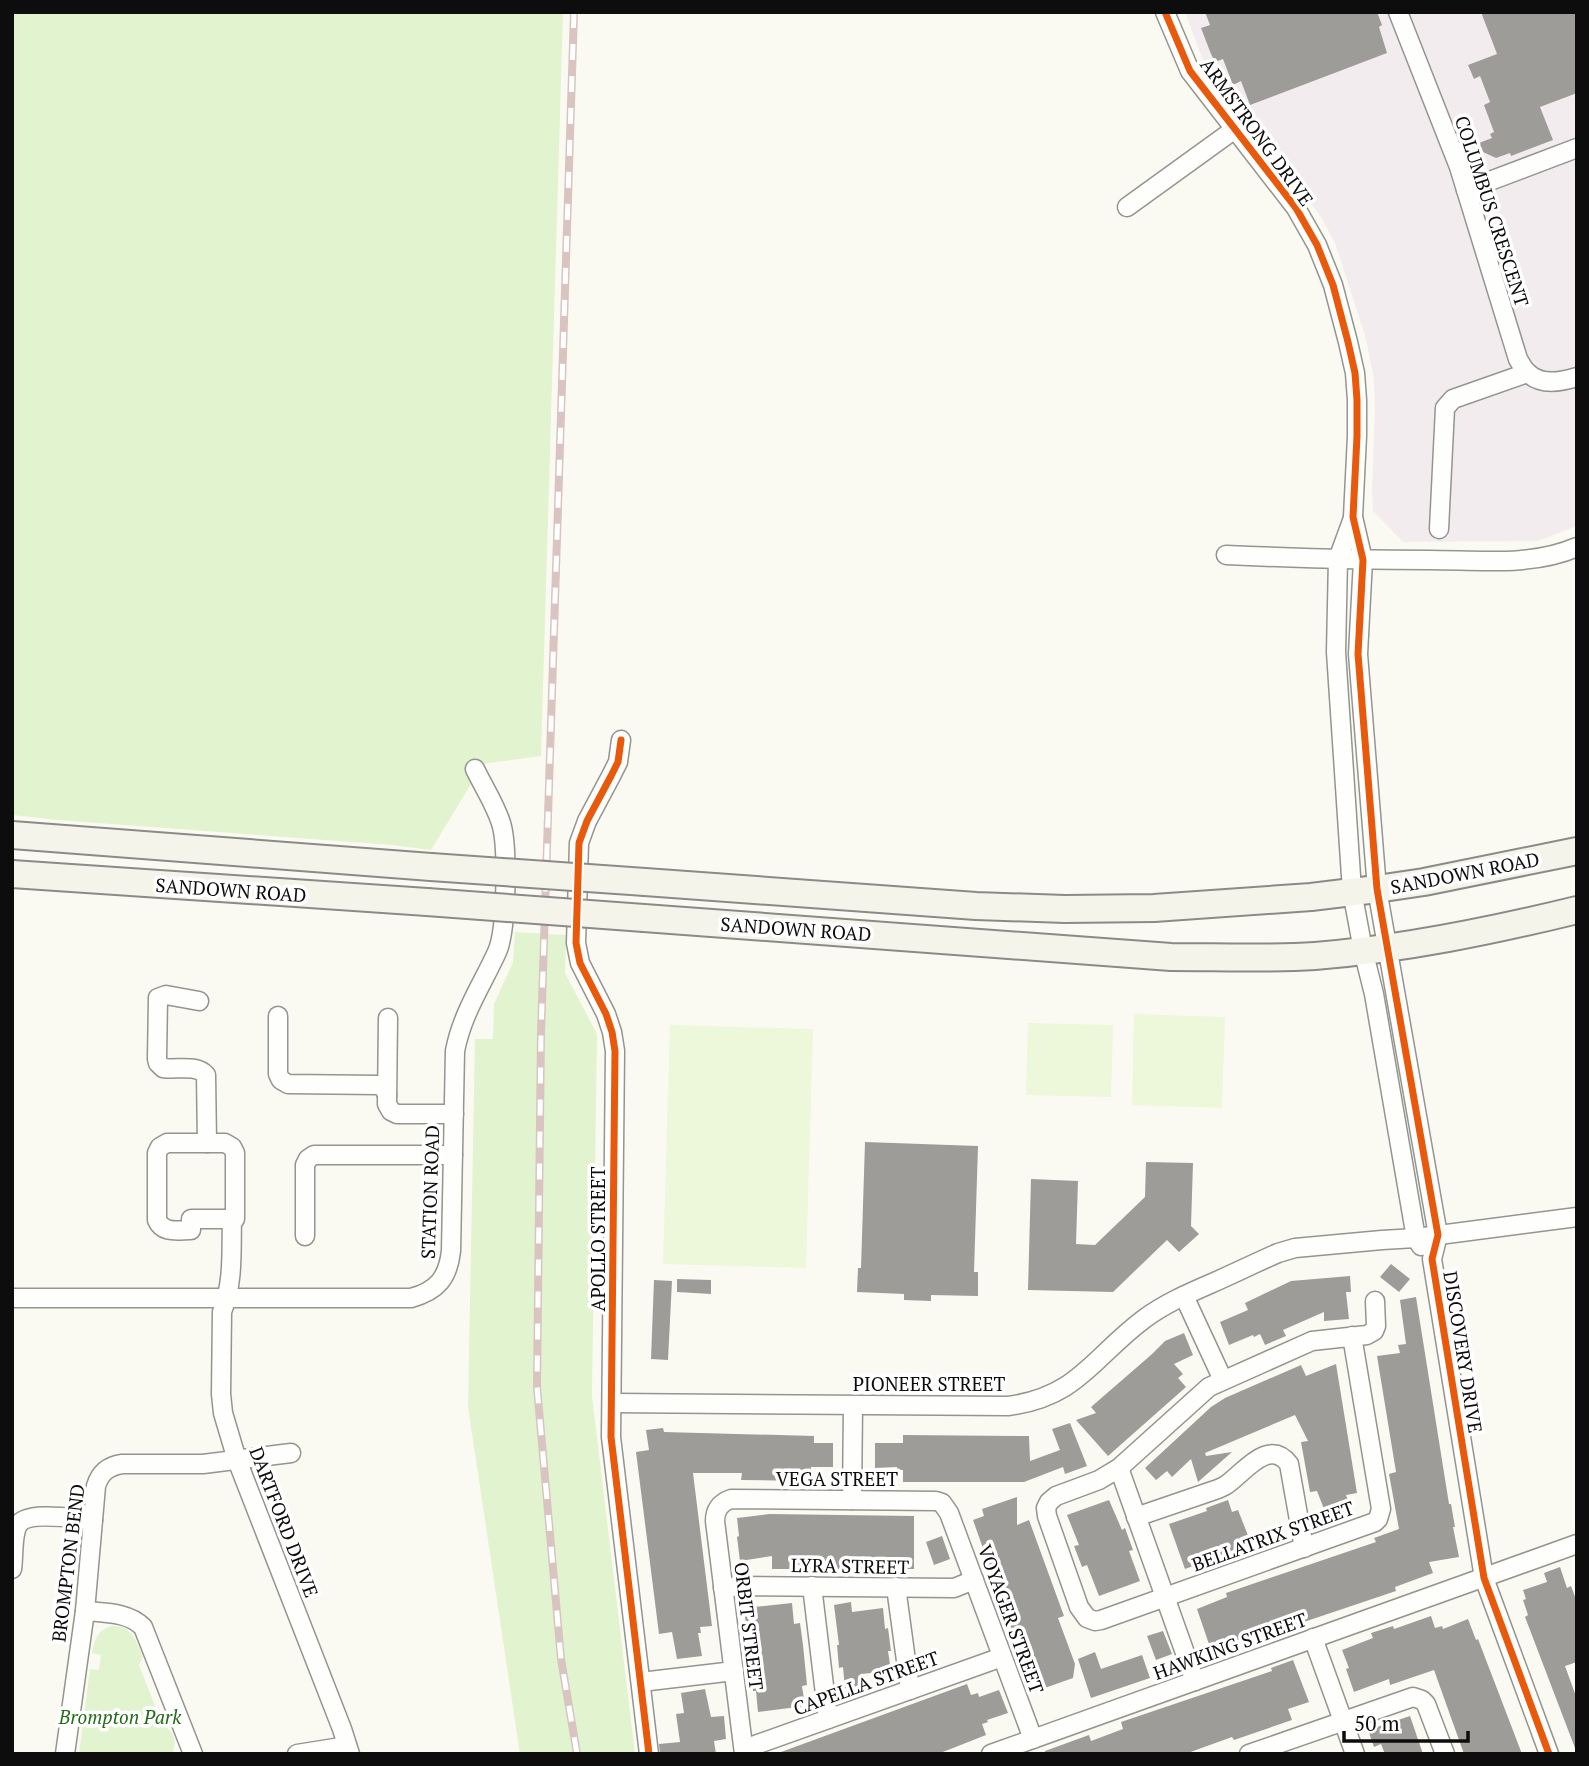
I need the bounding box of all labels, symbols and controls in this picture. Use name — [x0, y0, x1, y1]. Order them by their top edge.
street label: ARMSTRONG DRIVE — [1195, 53, 1320, 211]
street label: COLUMBUS CRESCENT — [1450, 112, 1535, 310]
street label: SANDOWN ROAD — [1388, 846, 1542, 899]
street label: SANDOWN ROAD — [155, 872, 307, 907]
street label: SANDOWN ROAD — [720, 911, 872, 946]
street label: STATION ROAD — [415, 1125, 444, 1259]
street label: APOLLO STREET — [585, 1166, 610, 1312]
street label: DISCOVERY DRIVE — [1438, 1269, 1489, 1435]
street label: PIONEER STREET — [853, 1371, 1006, 1396]
street label: DARTFORD DRIVE — [244, 1443, 325, 1601]
street label: VEGA STREET — [776, 1466, 898, 1491]
street label: BROMPTON BEND — [45, 1482, 90, 1643]
street label: BELLATRIX STREET — [1188, 1494, 1358, 1576]
street label: VOYAGER STREET — [973, 1541, 1050, 1697]
street label: LYRA STREET — [791, 1552, 910, 1579]
street label: ORBIT STREET — [729, 1560, 770, 1692]
street label: HAWKING STREET — [1150, 1606, 1310, 1685]
street label: CAPELLA STREET — [790, 1645, 942, 1720]
scale bar — [1344, 1700, 1468, 1744]
park label: Brompton Park — [58, 1704, 182, 1729]
text: 50 m — [1354, 1709, 1400, 1737]

